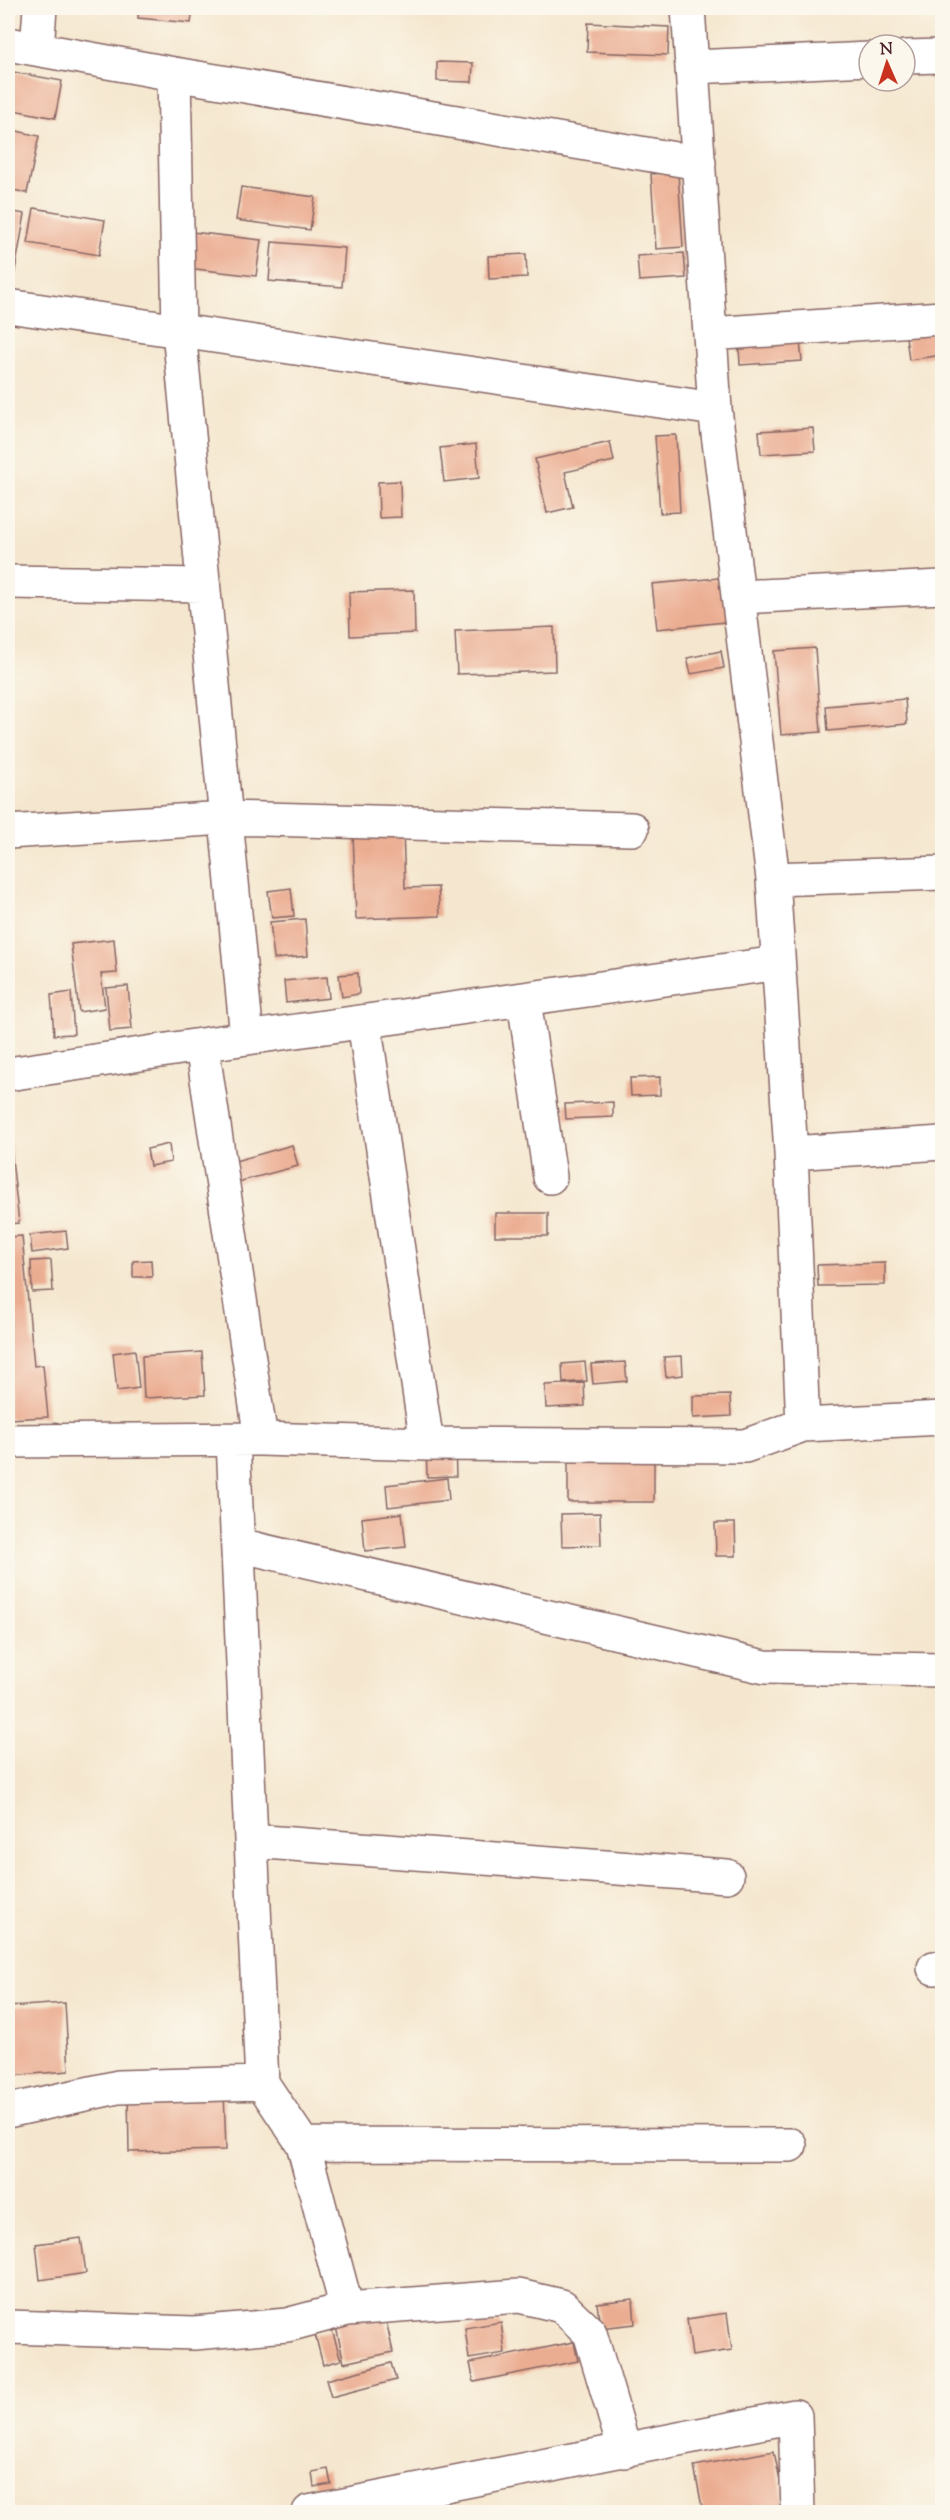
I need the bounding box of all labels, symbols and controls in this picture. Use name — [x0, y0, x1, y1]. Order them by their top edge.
north arrow — [857, 33, 917, 93]
text: N — [879, 39, 894, 62]

